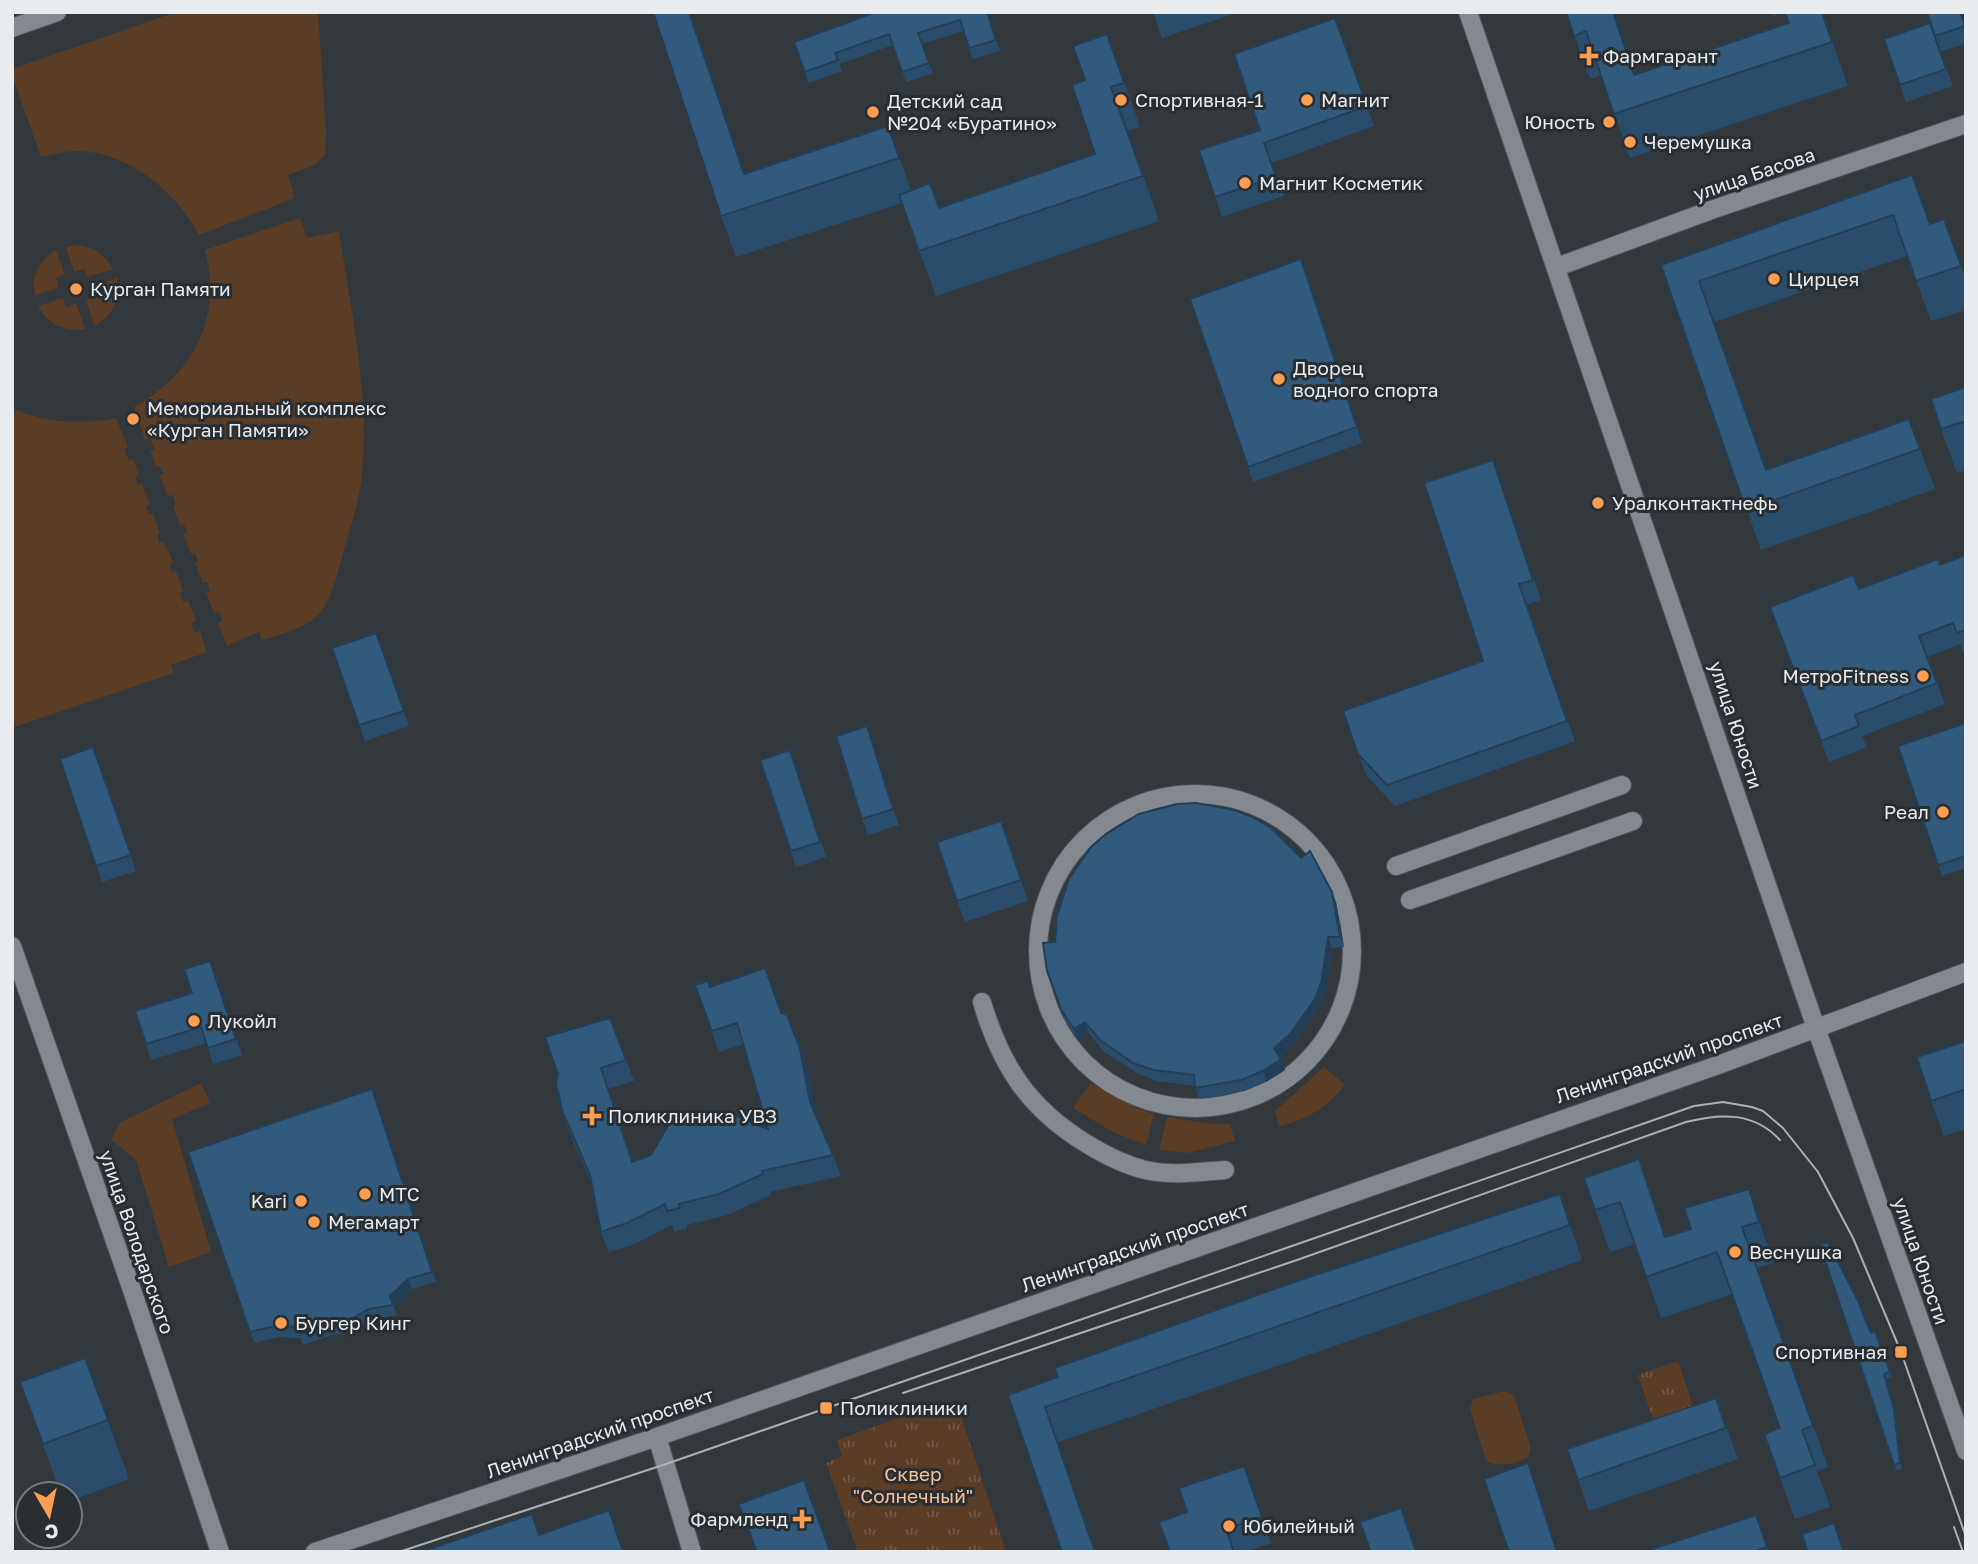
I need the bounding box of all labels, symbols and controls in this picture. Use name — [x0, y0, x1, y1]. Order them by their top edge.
place label: Фармгарант — [1603, 44, 1718, 67]
marker: Фармгарант — [1581, 48, 1597, 64]
place label: Спортивная-1 — [1135, 88, 1263, 111]
place label: Магнит — [1321, 88, 1389, 111]
place label: Детский сад №204 «Буратино» — [887, 89, 1057, 134]
marker: Спортивная-1 — [1113, 92, 1129, 108]
marker: Магнит — [1299, 92, 1315, 108]
marker: Детский сад №204 «Буратино» — [865, 104, 881, 120]
place label: Юность — [1524, 110, 1595, 133]
marker: Юность — [1601, 114, 1617, 130]
place label: Черемушка — [1644, 130, 1752, 153]
marker: Черемушка — [1622, 134, 1638, 150]
street label: улица Басова — [1690, 142, 1818, 205]
place label: Магнит Косметик — [1259, 171, 1423, 194]
marker: Магнит Косметик — [1237, 175, 1253, 191]
place label: Цирцея — [1788, 267, 1859, 290]
marker: Цирцея — [1766, 271, 1782, 287]
place label: Курган Памяти — [90, 277, 231, 300]
marker: Курган Памяти — [68, 281, 84, 297]
place label: Дворец водного спорта — [1293, 356, 1438, 401]
marker: Дворец водного спорта — [1271, 371, 1287, 387]
place label: Мемориальный комплекс «Курган Памяти» — [147, 396, 386, 441]
marker: Мемориальный комплекс «Курган Памяти» — [125, 411, 141, 427]
place label: Уралконтактнефь — [1612, 491, 1778, 514]
marker: Уралконтактнефь — [1590, 495, 1606, 511]
street label: улица Юности — [1705, 658, 1768, 792]
place label: МетроFitness — [1783, 664, 1909, 687]
marker: МетроFitness — [1915, 668, 1931, 684]
place label: Реал — [1884, 800, 1929, 823]
marker: Реал — [1935, 804, 1951, 820]
street label: Ленинградский проспект — [1552, 1008, 1785, 1107]
place label: Лукойл — [208, 1009, 277, 1032]
marker: Лукойл — [186, 1013, 202, 1029]
place label: Поликлиника УВЗ — [608, 1104, 777, 1127]
marker: Поликлиника УВЗ — [582, 1106, 602, 1126]
street label: улица Володарского — [95, 1147, 180, 1337]
place label: МТС — [379, 1182, 420, 1205]
marker: МТС — [357, 1186, 373, 1202]
place label: Kari — [251, 1189, 287, 1212]
marker: Kari — [293, 1193, 309, 1209]
street label: улица Юности — [1889, 1194, 1954, 1327]
street label: Ленинградский проспект — [1018, 1197, 1251, 1296]
place label: Мегамарт — [328, 1210, 420, 1233]
marker: Мегамарт — [306, 1214, 322, 1230]
place label: Веснушка — [1749, 1240, 1842, 1263]
marker: Веснушка — [1727, 1244, 1743, 1260]
place label: Бургер Кинг — [295, 1311, 411, 1334]
marker: Бургер Кинг — [273, 1315, 289, 1331]
place label: Спортивная — [1775, 1340, 1887, 1363]
marker: Спортивная — [1893, 1344, 1909, 1360]
street label: Ленинградский проспект — [483, 1383, 716, 1482]
place label: Поликлиники — [840, 1396, 968, 1419]
marker: Поликлиники — [818, 1400, 834, 1416]
park label: Сквер "Солнечный" — [853, 1462, 973, 1507]
north arrow — [14, 1480, 84, 1550]
place label: Фармленд — [690, 1507, 788, 1530]
marker: Фармленд — [794, 1511, 810, 1527]
place label: Юбилейный — [1243, 1514, 1355, 1537]
marker: Юбилейный — [1221, 1518, 1237, 1534]
text: С — [43, 1520, 60, 1545]

